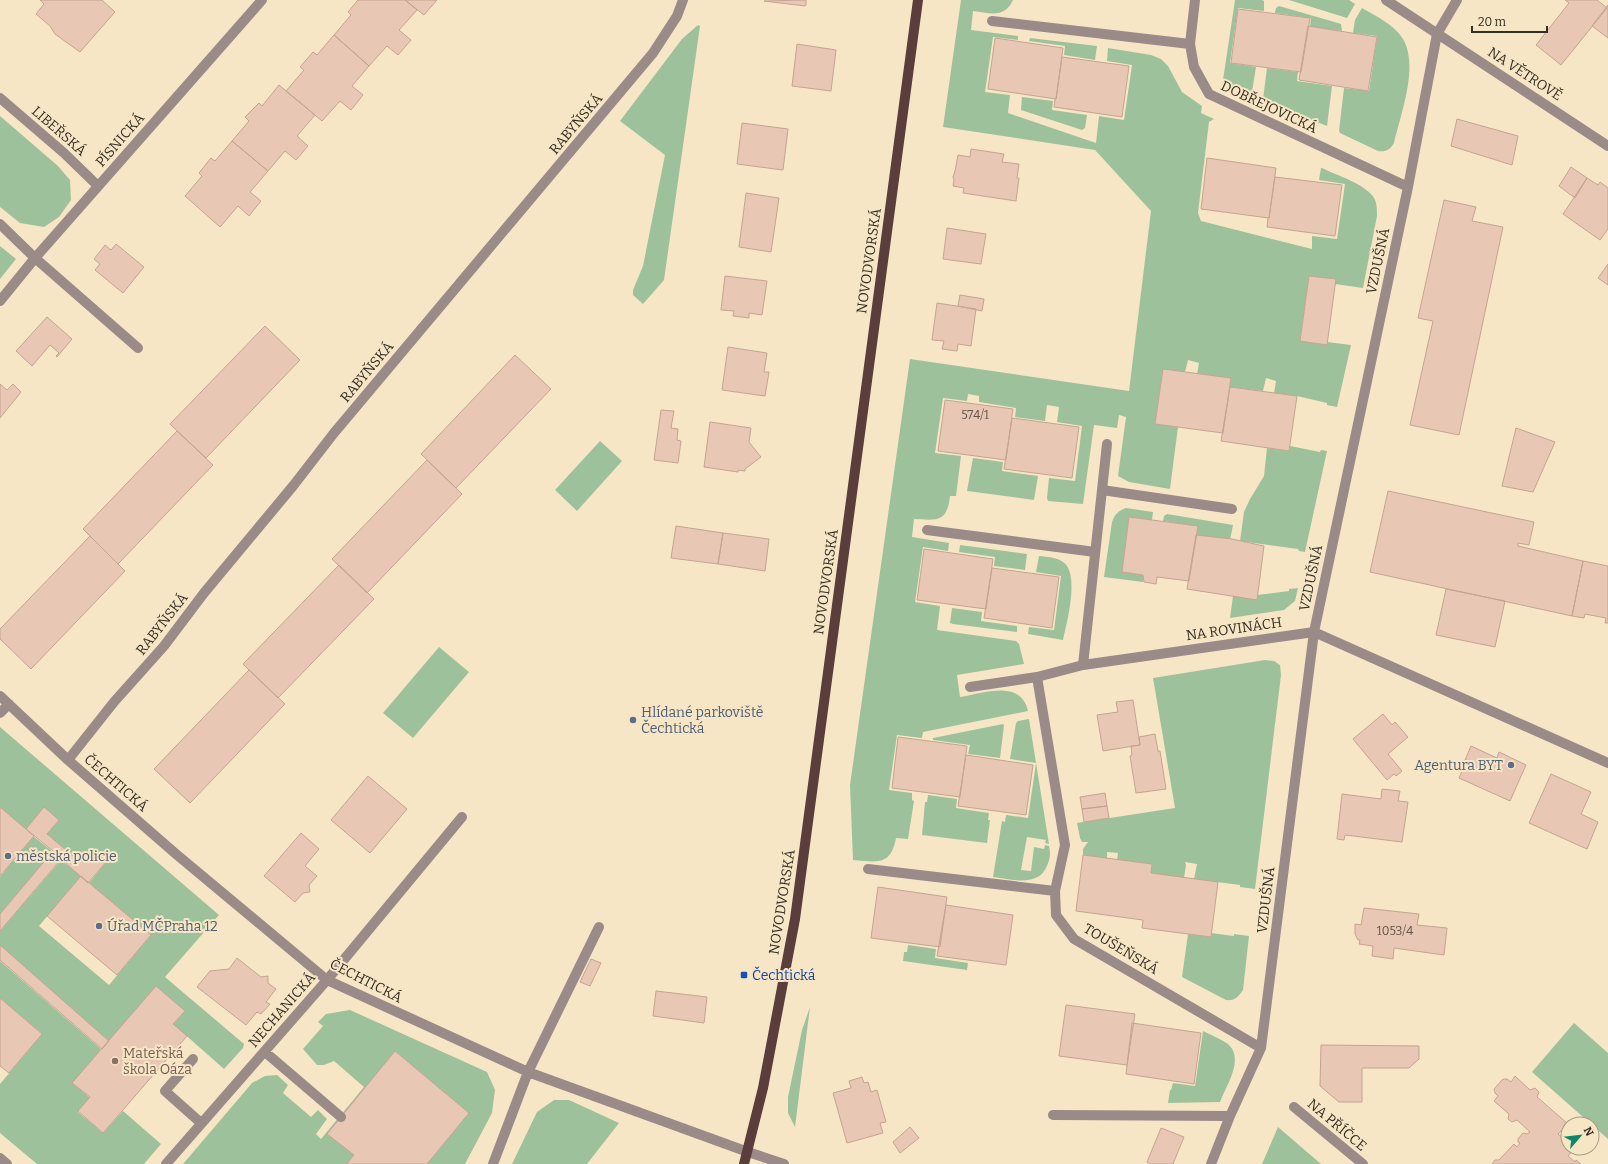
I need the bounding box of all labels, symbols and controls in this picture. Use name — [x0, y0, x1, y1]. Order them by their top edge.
scale bar — [1472, 8, 1547, 34]
text: 20 m — [1478, 15, 1507, 29]
street label: NA VĚTROVĚ — [1485, 43, 1566, 104]
street label: DOBŘEJOVICKÁ — [1218, 76, 1320, 137]
street label: RABYŇSKÁ — [545, 89, 606, 158]
street label: LIBEŘSKÁ — [28, 102, 91, 159]
street label: PÍSNICKÁ — [91, 109, 148, 170]
street label: NOVODVORSKÁ — [852, 207, 885, 315]
street label: VZDUŠNÁ — [1362, 226, 1393, 296]
street label: RABYŇSKÁ — [336, 337, 397, 406]
house number: 574/1 — [961, 408, 989, 422]
street label: NOVODVORSKÁ — [809, 528, 842, 636]
street label: VZDUŠNÁ — [1295, 543, 1326, 613]
street label: RABYŇSKÁ — [132, 589, 192, 658]
street label: NA ROVINÁCH — [1185, 613, 1283, 644]
place label: Hlídané parkoviště Čechtická — [641, 704, 764, 737]
marker: Hlídané parkoviště Čechtická — [628, 715, 638, 725]
street label: ČECHTICKÁ — [81, 750, 152, 815]
place label: Agentura BYT — [1414, 757, 1503, 774]
marker: Agentura BYT — [1506, 760, 1516, 770]
place label: městská policie — [16, 848, 117, 865]
street label: NOVODVORSKÁ — [764, 848, 799, 956]
marker: městská policie — [3, 851, 13, 861]
street label: VZDUŠNÁ — [1252, 866, 1279, 934]
place label: Úřad MČPraha 12 — [107, 917, 218, 935]
street label: TOUŠEŇSKÁ — [1080, 919, 1162, 978]
marker: Úřad MČPraha 12 — [94, 921, 104, 931]
house number: 1053/4 — [1377, 924, 1413, 938]
street label: ČECHTICKÁ — [327, 955, 405, 1006]
place label: Čechtická — [752, 966, 816, 984]
street label: NECHANICKÁ — [244, 968, 319, 1051]
marker: Čechtická — [739, 970, 749, 980]
place label: Mateřská škola Oáza — [123, 1045, 192, 1078]
marker: Mateřská škola Oáza — [110, 1056, 120, 1066]
street label: NA PŘÍČCE — [1304, 1095, 1371, 1155]
north arrow — [1560, 1116, 1600, 1156]
text: N — [1581, 1125, 1596, 1139]

